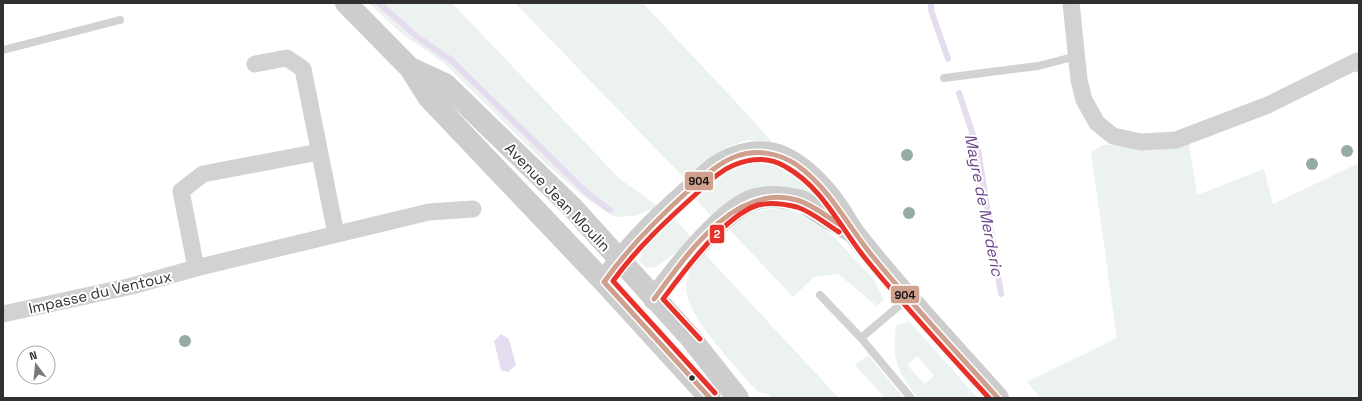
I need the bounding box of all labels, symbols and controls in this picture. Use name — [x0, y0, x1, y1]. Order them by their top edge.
water label: Mayre de Merderic — [960, 132, 1008, 279]
street label: Avenue Jean Moulin — [501, 139, 615, 255]
line badge: 904 — [684, 171, 714, 191]
text: 904 — [689, 174, 709, 188]
line badge: 2 — [709, 224, 725, 244]
text: 2 — [714, 227, 721, 241]
street label: Impasse du Ventoux — [27, 266, 174, 318]
line badge: 904 — [890, 285, 920, 304]
text: 904 — [895, 288, 915, 302]
north arrow — [16, 345, 56, 385]
text: N — [28, 348, 39, 363]
unlabelled marker — [687, 373, 697, 383]

